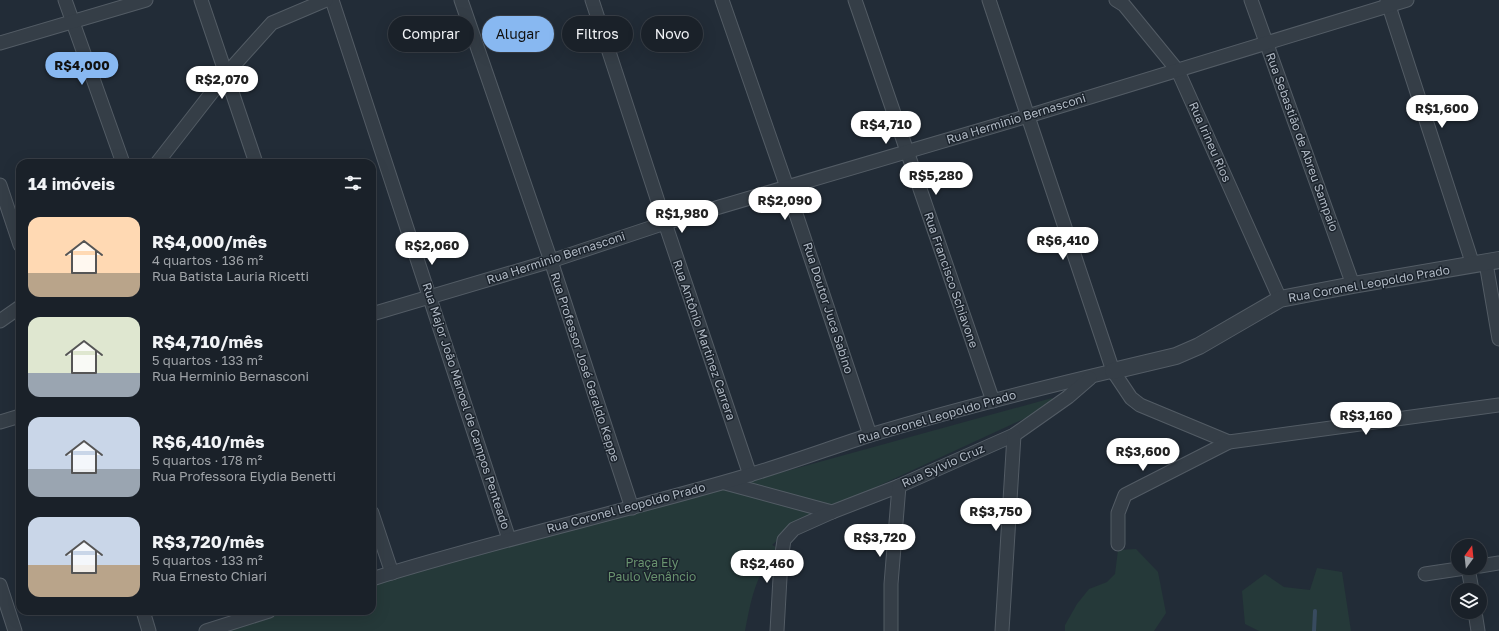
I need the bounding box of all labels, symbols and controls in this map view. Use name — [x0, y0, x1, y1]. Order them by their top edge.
chip: Comprar — [388, 16, 474, 52]
chip: Alugar — [482, 16, 554, 52]
chip: Filtros — [562, 16, 633, 52]
chip: Novo — [641, 16, 703, 52]
street label: Rua Sebastião de Abreu Sampaio — [1263, 50, 1342, 233]
pin: R$4,000 — [45, 52, 119, 86]
text: R$4,000 — [54, 57, 110, 73]
pin: R$2,070 — [185, 66, 259, 100]
text: R$2,070 — [195, 71, 249, 87]
street label: Rua Herminio Bernasconi — [944, 90, 1087, 147]
pin: R$1,600 — [1405, 95, 1479, 129]
street label: Rua Irineu Rios — [1186, 99, 1235, 184]
text: R$1,600 — [1415, 100, 1469, 116]
pin: R$4,710 — [849, 111, 923, 145]
text: R$4,710 — [860, 116, 912, 132]
pin: R$5,280 — [899, 162, 973, 196]
text: R$5,280 — [909, 167, 963, 183]
icon: filters — [342, 172, 364, 194]
text: 14 imóveis — [28, 173, 115, 194]
pin: R$2,090 — [748, 187, 822, 221]
text: R$2,090 — [758, 192, 813, 208]
pin: R$1,980 — [645, 200, 719, 234]
text: R$1,980 — [655, 205, 709, 221]
street label: Rua Francisco Schiavone — [921, 210, 982, 350]
pin: R$6,410 — [1026, 227, 1100, 261]
street label: Rua Herminio Bernasconi — [485, 228, 627, 287]
text: R$4,000/mês — [152, 231, 267, 252]
pin: R$2,060 — [395, 232, 469, 266]
text: R$6,410 — [1036, 232, 1090, 248]
icon: home — [60, 233, 108, 281]
text: R$2,060 — [405, 237, 460, 253]
street label: Rua Doutor Juca Sabino — [800, 240, 857, 375]
text: 4 quartos · 136 m² — [152, 252, 263, 268]
street label: Rua Antônio Martinez Carrera — [670, 257, 739, 422]
street label: Rua Coronel Leopoldo Prado — [1287, 262, 1451, 305]
text: Rua Batista Lauria Ricetti — [152, 268, 309, 284]
street label: Rua Professor José Geraldo Keppe — [548, 270, 623, 463]
street label: Rua Major João Manoel de Campos Penteado — [419, 281, 514, 531]
text: R$4,710/mês — [152, 331, 263, 352]
icon: home — [60, 333, 108, 381]
text: 5 quartos · 133 m² — [152, 352, 263, 368]
text: Rua Herminio Bernasconi — [152, 368, 309, 384]
street label: Rua Coronel Leopoldo Prado — [856, 387, 1018, 446]
pin: R$3,160 — [1329, 402, 1403, 436]
text: R$3,160 — [1339, 407, 1393, 423]
text: R$6,410/mês — [152, 431, 264, 452]
icon: home — [60, 433, 108, 481]
pin: R$3,600 — [1106, 438, 1180, 472]
street label: Rua Sylvio Cruz — [899, 441, 987, 491]
text: R$3,600 — [1116, 443, 1171, 459]
text: 5 quartos · 178 m² — [152, 452, 262, 468]
text: Rua Professora Elydia Benetti — [152, 468, 336, 484]
street label: Rua Coronel Leopoldo Prado — [545, 479, 707, 536]
pin: R$3,750 — [959, 498, 1033, 532]
text: R$3,750 — [969, 503, 1023, 519]
pin: R$3,720 — [843, 524, 917, 558]
text: R$3,720 — [853, 529, 907, 545]
text: R$3,720/mês — [152, 531, 264, 552]
icon: home — [60, 533, 108, 581]
north arrow — [1451, 539, 1487, 575]
map controls — [1451, 539, 1487, 619]
pin: R$2,460 — [730, 550, 804, 584]
text: 5 quartos · 133 m² — [152, 552, 263, 568]
park label: Praça Ely Paulo Venâncio — [608, 555, 696, 584]
text: R$2,460 — [740, 555, 794, 571]
text: Rua Ernesto Chiari — [152, 568, 267, 584]
button: layers — [1451, 583, 1487, 619]

